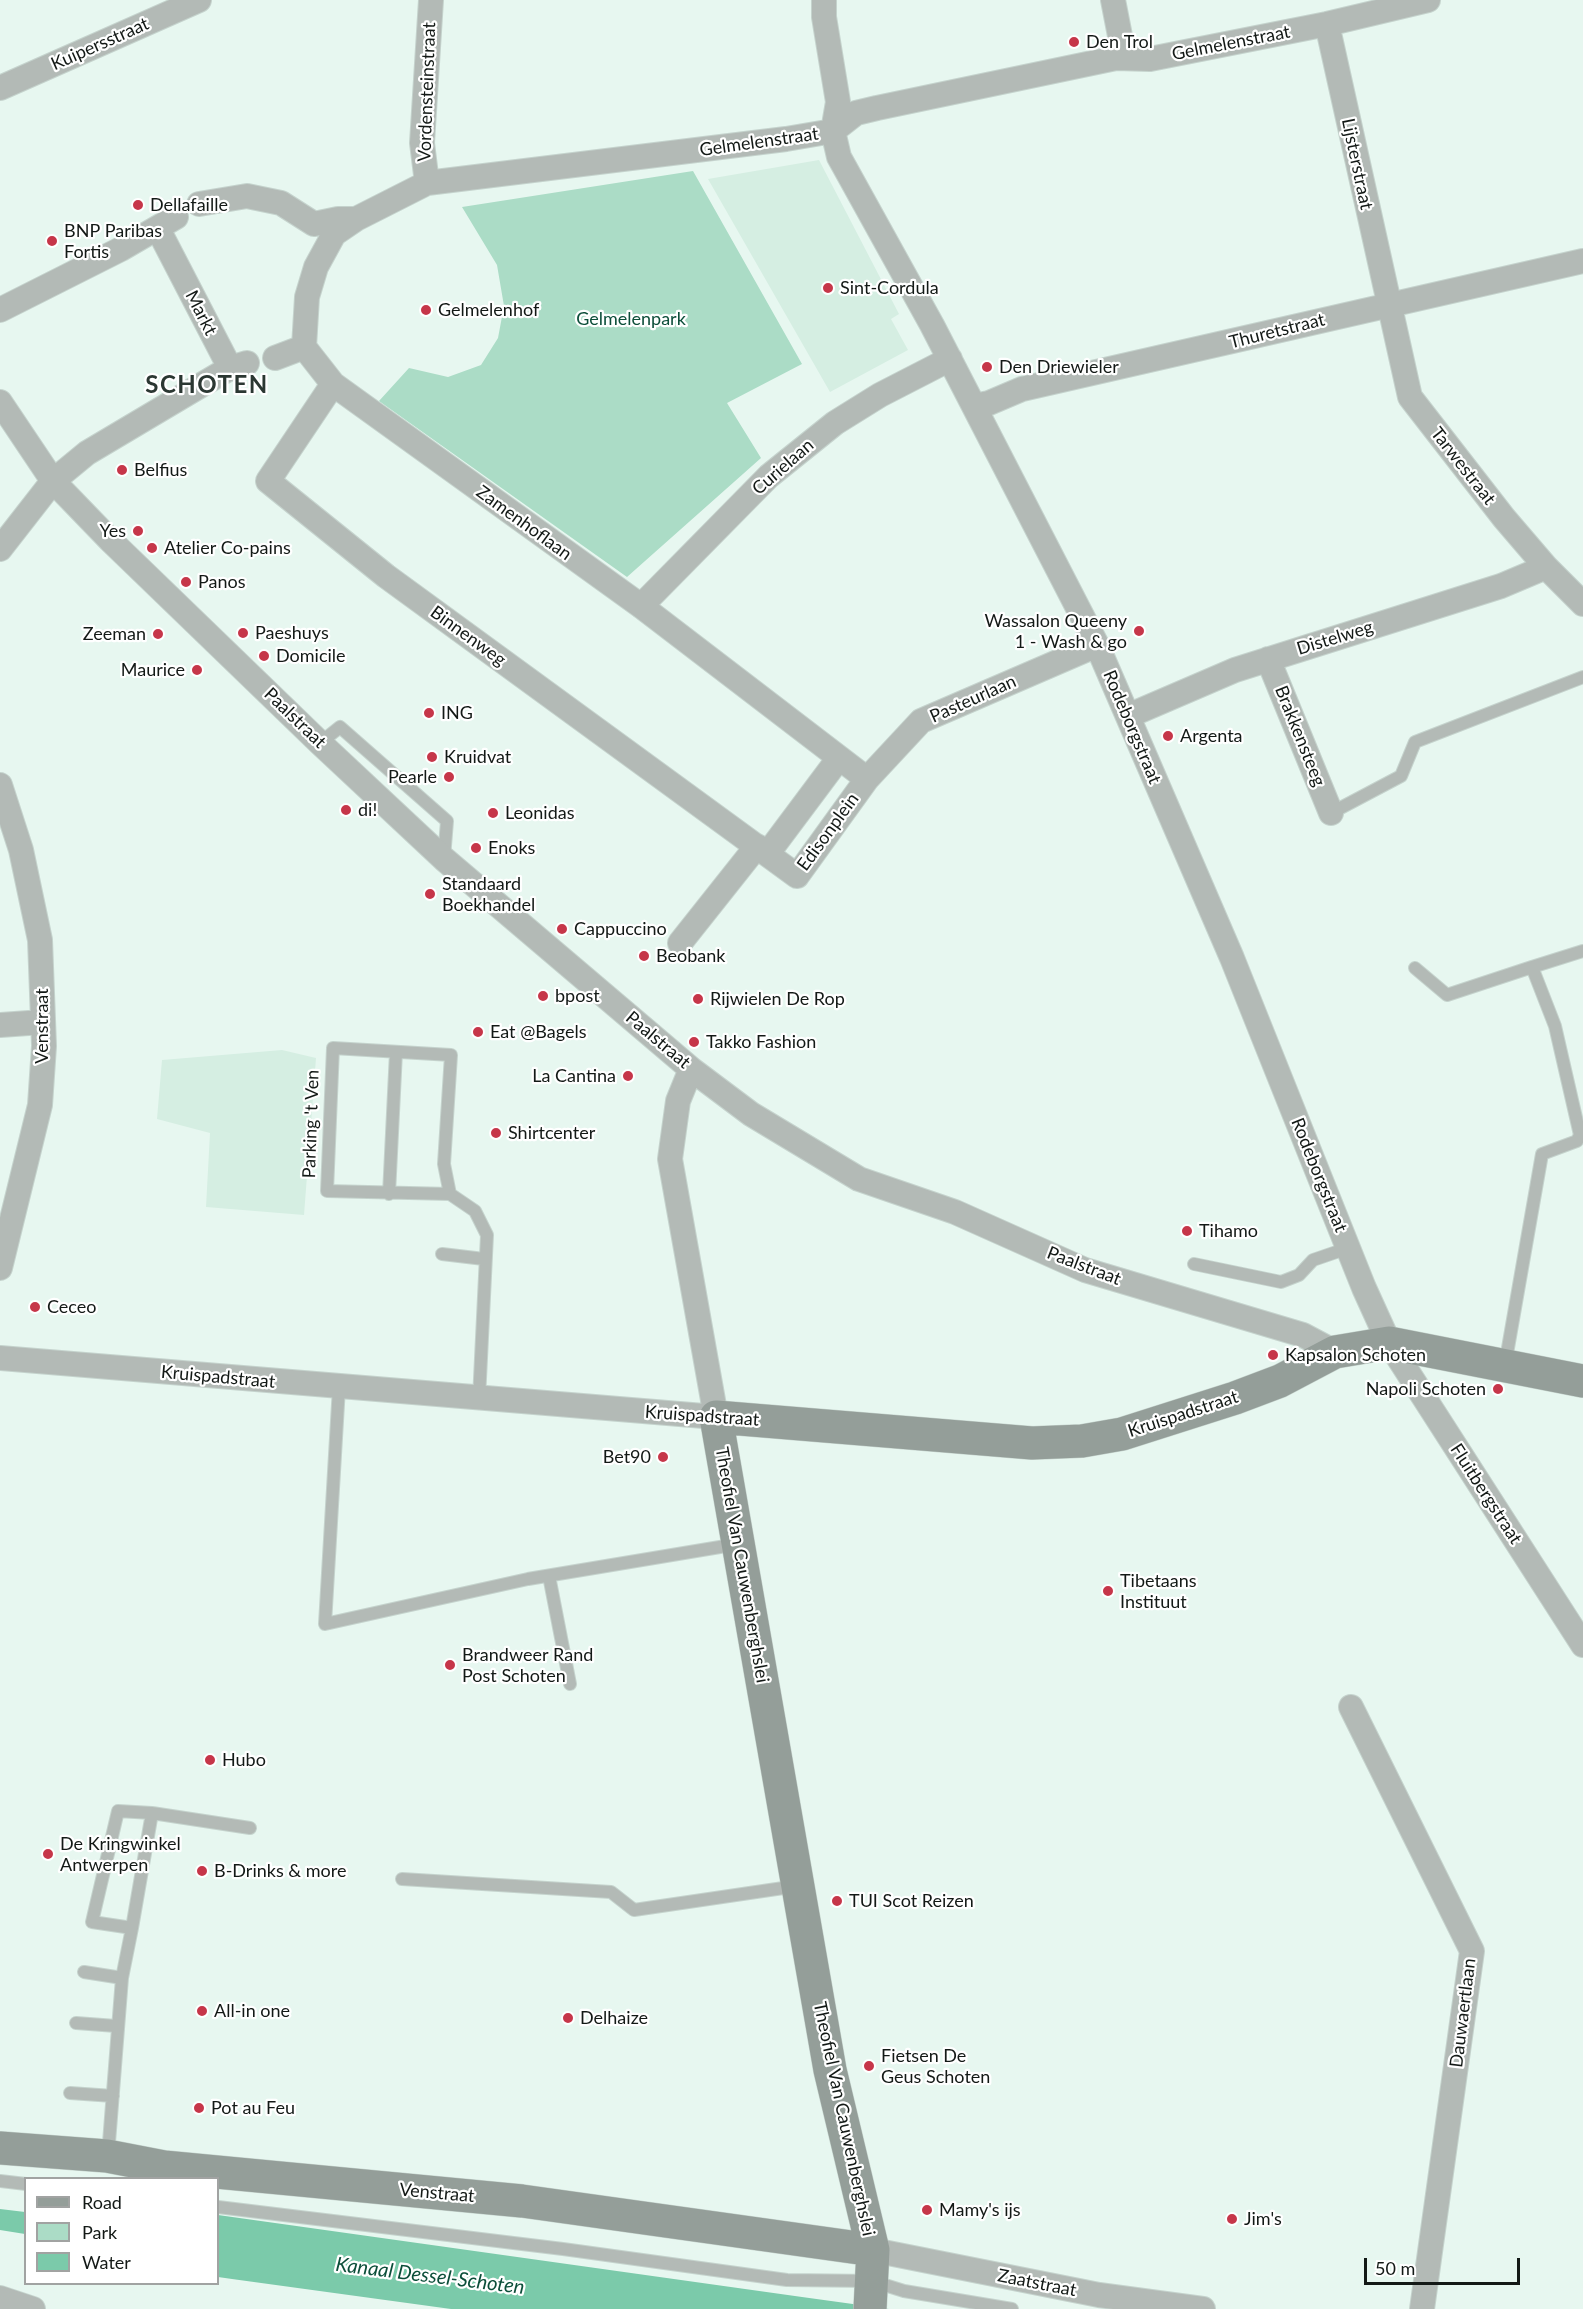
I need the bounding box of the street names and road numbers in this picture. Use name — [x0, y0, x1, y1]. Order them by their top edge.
street label: Kuipersstraat — [48, 13, 152, 75]
street label: Gelmelenstraat — [1170, 21, 1292, 65]
street label: Vordensteinstraat — [414, 22, 440, 162]
street label: Lijsterstraat — [1337, 116, 1377, 212]
street label: Gelmelenstraat — [698, 123, 820, 161]
street label: Markt — [181, 287, 221, 339]
street label: Thuretstraat — [1227, 309, 1327, 353]
street label: Tarwestraat — [1426, 423, 1500, 509]
street label: Curielaan — [748, 434, 818, 500]
street label: Zamenhoflaan — [472, 481, 576, 565]
street label: Binnenweg — [426, 601, 510, 671]
street label: Distelweg — [1294, 616, 1376, 660]
street label: Rodeborgstraat — [1098, 667, 1166, 787]
street label: Pasteurlaan — [927, 670, 1019, 728]
street label: Brakkensteeg — [1270, 682, 1330, 790]
street label: Paalstraat — [260, 683, 330, 753]
street label: Edisonplein — [793, 789, 863, 875]
street label: Venstraat — [31, 988, 53, 1064]
street label: Paalstraat — [621, 1007, 695, 1073]
street label: Parking 't Ven — [298, 1069, 324, 1179]
street label: Rodeborgstraat — [1286, 1115, 1352, 1235]
street label: Paalstraat — [1044, 1242, 1124, 1290]
street label: Kruispadstraat — [160, 1361, 276, 1393]
street label: Kruispadstraat — [1125, 1386, 1241, 1442]
street label: Kruispadstraat — [644, 1401, 760, 1431]
street label: Fluitbergstraat — [1446, 1440, 1526, 1548]
street label: Theofiel Van Cauwenberghslei — [711, 1445, 773, 1685]
street label: Dauwaertlaan — [1446, 1957, 1480, 2069]
street label: Theofiel Van Cauwenberghslei — [809, 2000, 879, 2238]
street label: Venstraat — [399, 2179, 475, 2207]
street label: Zaatstraat — [996, 2265, 1078, 2301]

